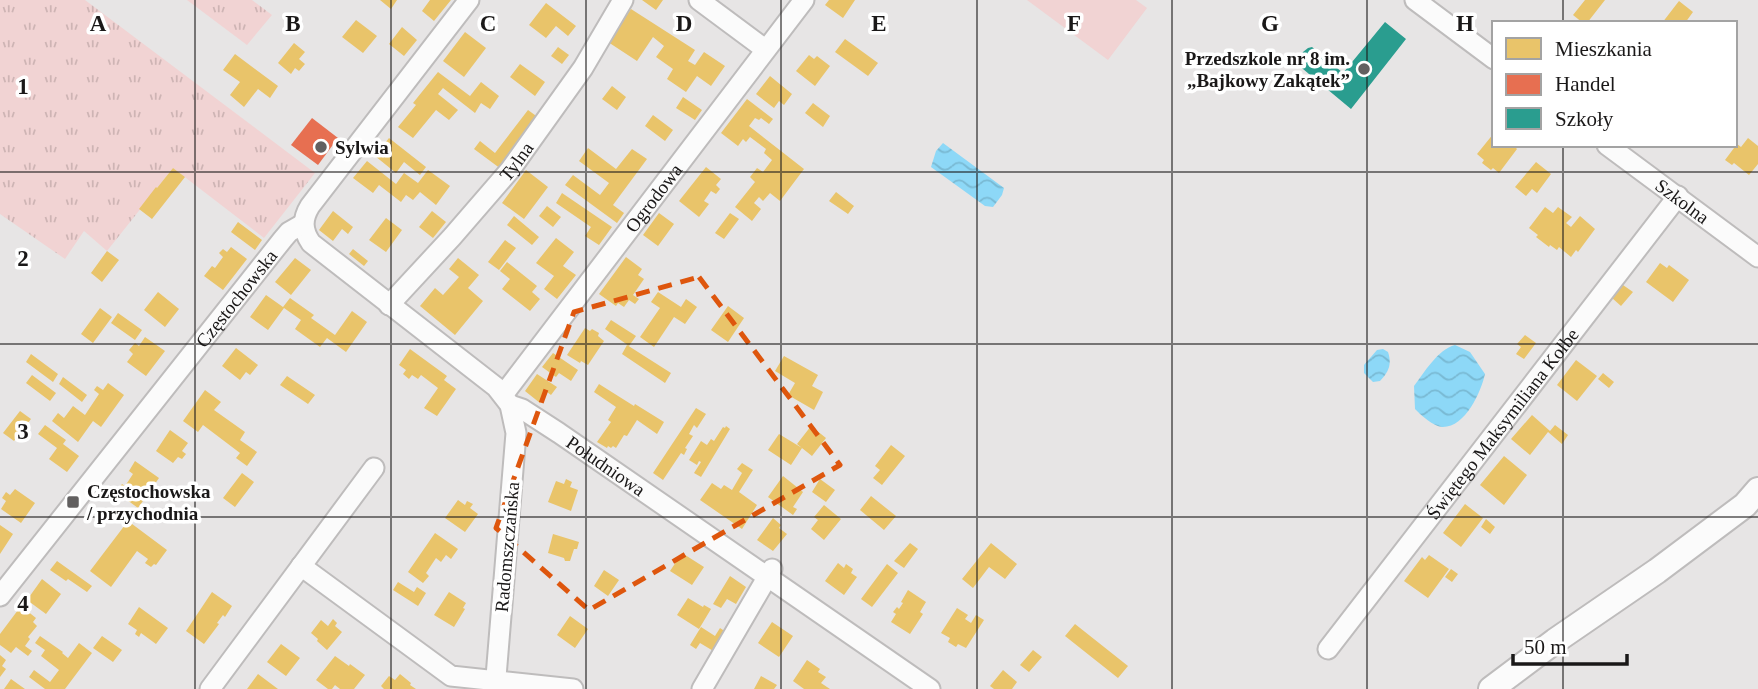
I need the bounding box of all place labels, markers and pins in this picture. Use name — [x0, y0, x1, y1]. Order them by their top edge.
place label: Przedszkole nr 8 im. „Bajkowy Zakątek” — [1185, 48, 1350, 91]
marker: Przedszkole nr 8 im. „Bajkowy Zakątek” — [1356, 61, 1372, 77]
place label: Sylwia — [335, 137, 389, 158]
marker: Sylwia — [313, 139, 329, 155]
place label: Częstochowska / przychodnia — [86, 481, 211, 524]
marker: Częstochowska / przychodnia — [65, 494, 81, 510]

